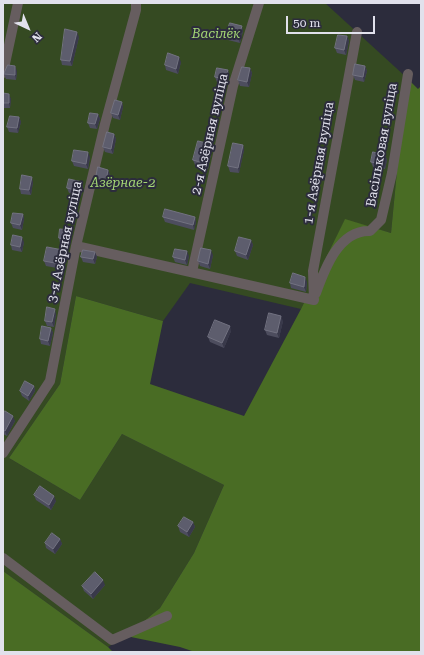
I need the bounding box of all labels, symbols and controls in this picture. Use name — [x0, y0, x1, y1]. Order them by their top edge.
north arrow — [8, 8, 48, 48]
scale bar — [288, 8, 377, 34]
text: 50 m — [293, 16, 320, 30]
park label: Васілёк — [192, 26, 240, 42]
text: N — [29, 29, 44, 45]
street label: 2-я Азёрная вуліца — [188, 72, 232, 196]
street label: Васільковая вуліца — [363, 82, 401, 208]
street label: 1-я Азёрная вуліца — [301, 101, 337, 225]
park label: Азёрнае-2 — [90, 175, 156, 191]
street label: 3-я Азёрная вуліца — [44, 180, 86, 304]

